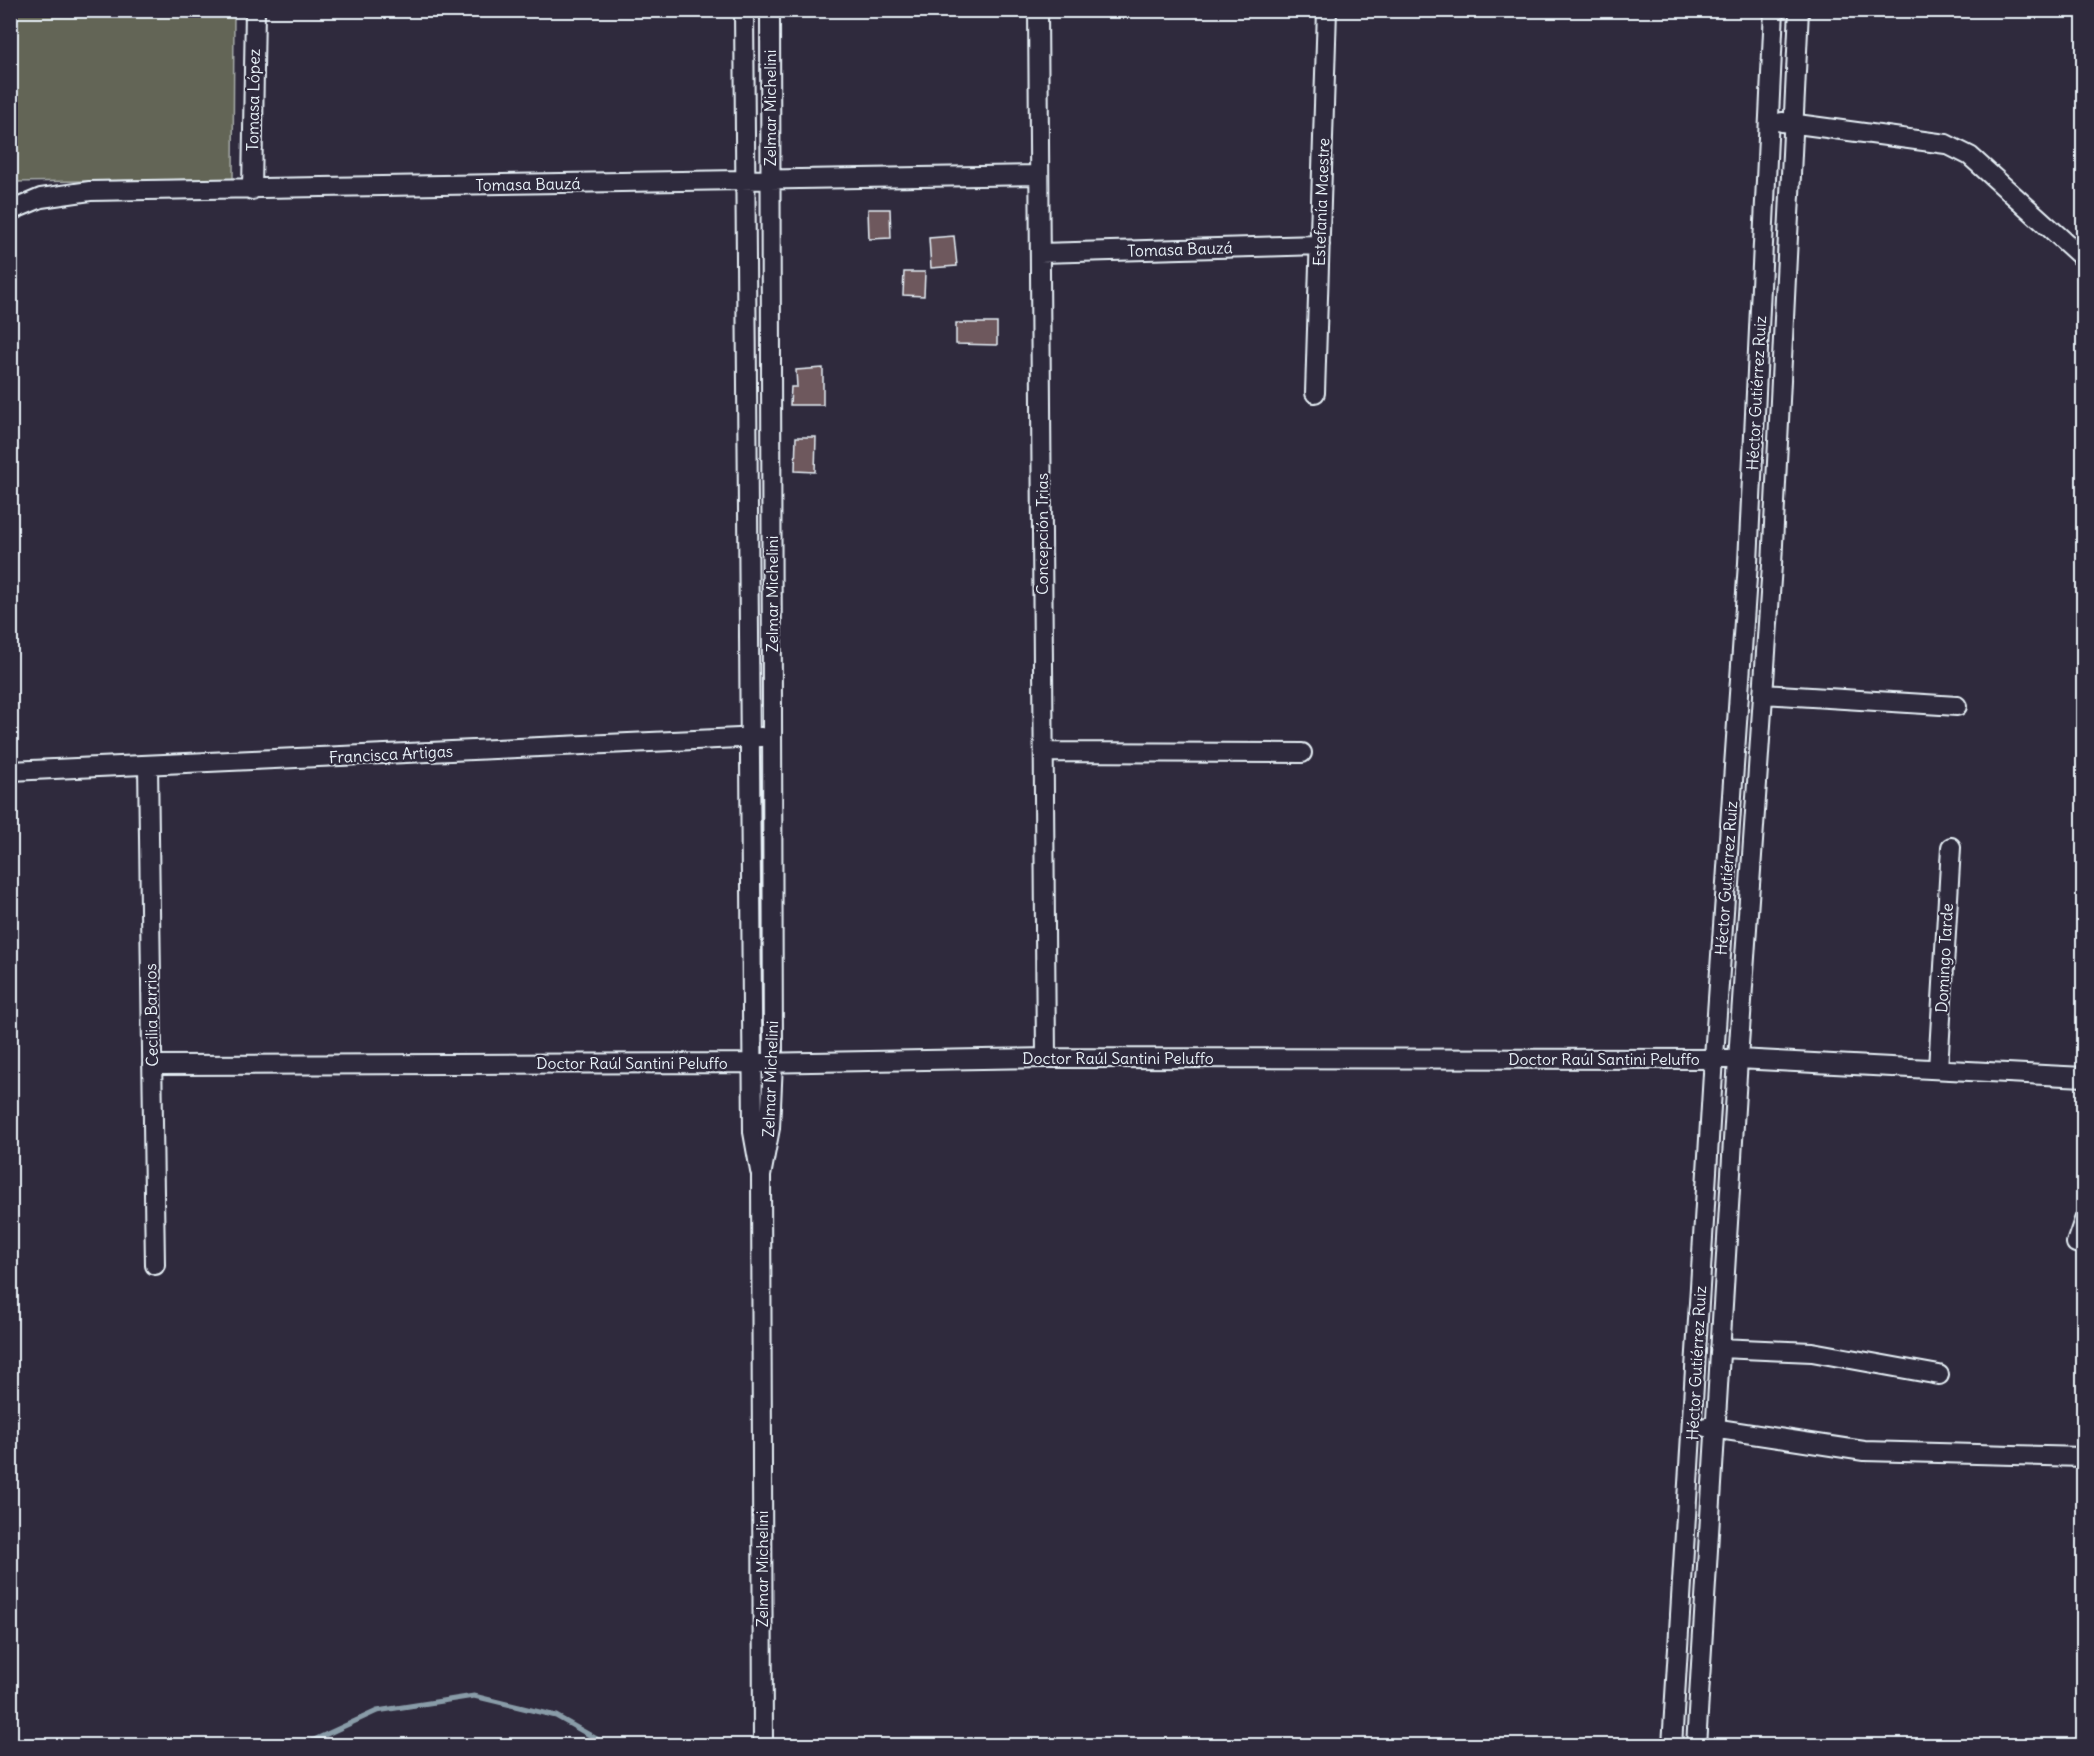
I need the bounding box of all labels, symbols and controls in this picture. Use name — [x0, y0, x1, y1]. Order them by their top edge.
street label: Tomasa López — [242, 48, 264, 151]
street label: Zelmar Michelini — [760, 50, 780, 166]
street label: Estefanía Maestre — [1309, 138, 1333, 266]
street label: Tomasa Bauzá — [475, 173, 581, 195]
street label: Tomasa Bauzá — [1127, 237, 1233, 261]
street label: Héctor Gutiérrez Ruiz — [1742, 315, 1770, 471]
street label: Concepción Trias — [1032, 473, 1052, 595]
street label: Zelmar Michelini — [762, 536, 782, 652]
street label: Francisca Artigas — [328, 741, 454, 767]
street label: Héctor Gutiérrez Ruiz — [1711, 800, 1741, 956]
street label: Domingo Tarde — [1931, 903, 1957, 1013]
street label: Cecilia Barrios — [140, 963, 162, 1067]
street label: Zelmar Michelini — [758, 1020, 782, 1138]
street label: Doctor Raúl Santini Peluffo — [1022, 1048, 1214, 1068]
street label: Doctor Raúl Santini Peluffo — [1508, 1049, 1700, 1069]
street label: Doctor Raúl Santini Peluffo — [536, 1053, 728, 1073]
street label: Héctor Gutiérrez Ruiz — [1682, 1285, 1710, 1441]
street label: Zelmar Michelini — [752, 1511, 772, 1627]

